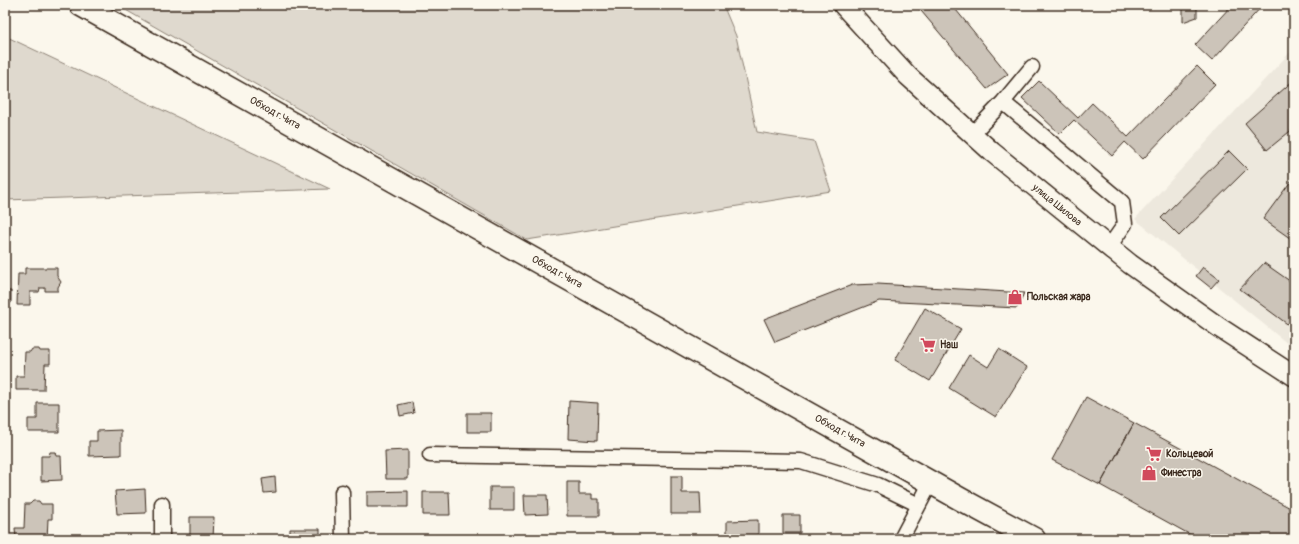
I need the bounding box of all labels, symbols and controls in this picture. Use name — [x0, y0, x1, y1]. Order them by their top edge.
street label: Обход г.Чита — [247, 94, 303, 132]
street label: улица Шилова — [1029, 181, 1084, 229]
street label: Обход г.Чита — [529, 253, 585, 291]
shop icon: Польская жара — [1006, 288, 1024, 306]
place label: Польская жара — [1027, 291, 1091, 303]
supermarket icon: Наш — [919, 336, 937, 354]
place label: Наш — [940, 339, 958, 351]
street label: Обход г.Чита — [812, 412, 868, 450]
supermarket icon: Кольцевой — [1145, 445, 1163, 463]
place label: Кольцевой — [1166, 448, 1213, 460]
shop icon: Финестра — [1140, 464, 1158, 482]
place label: Финестра — [1160, 467, 1202, 479]

